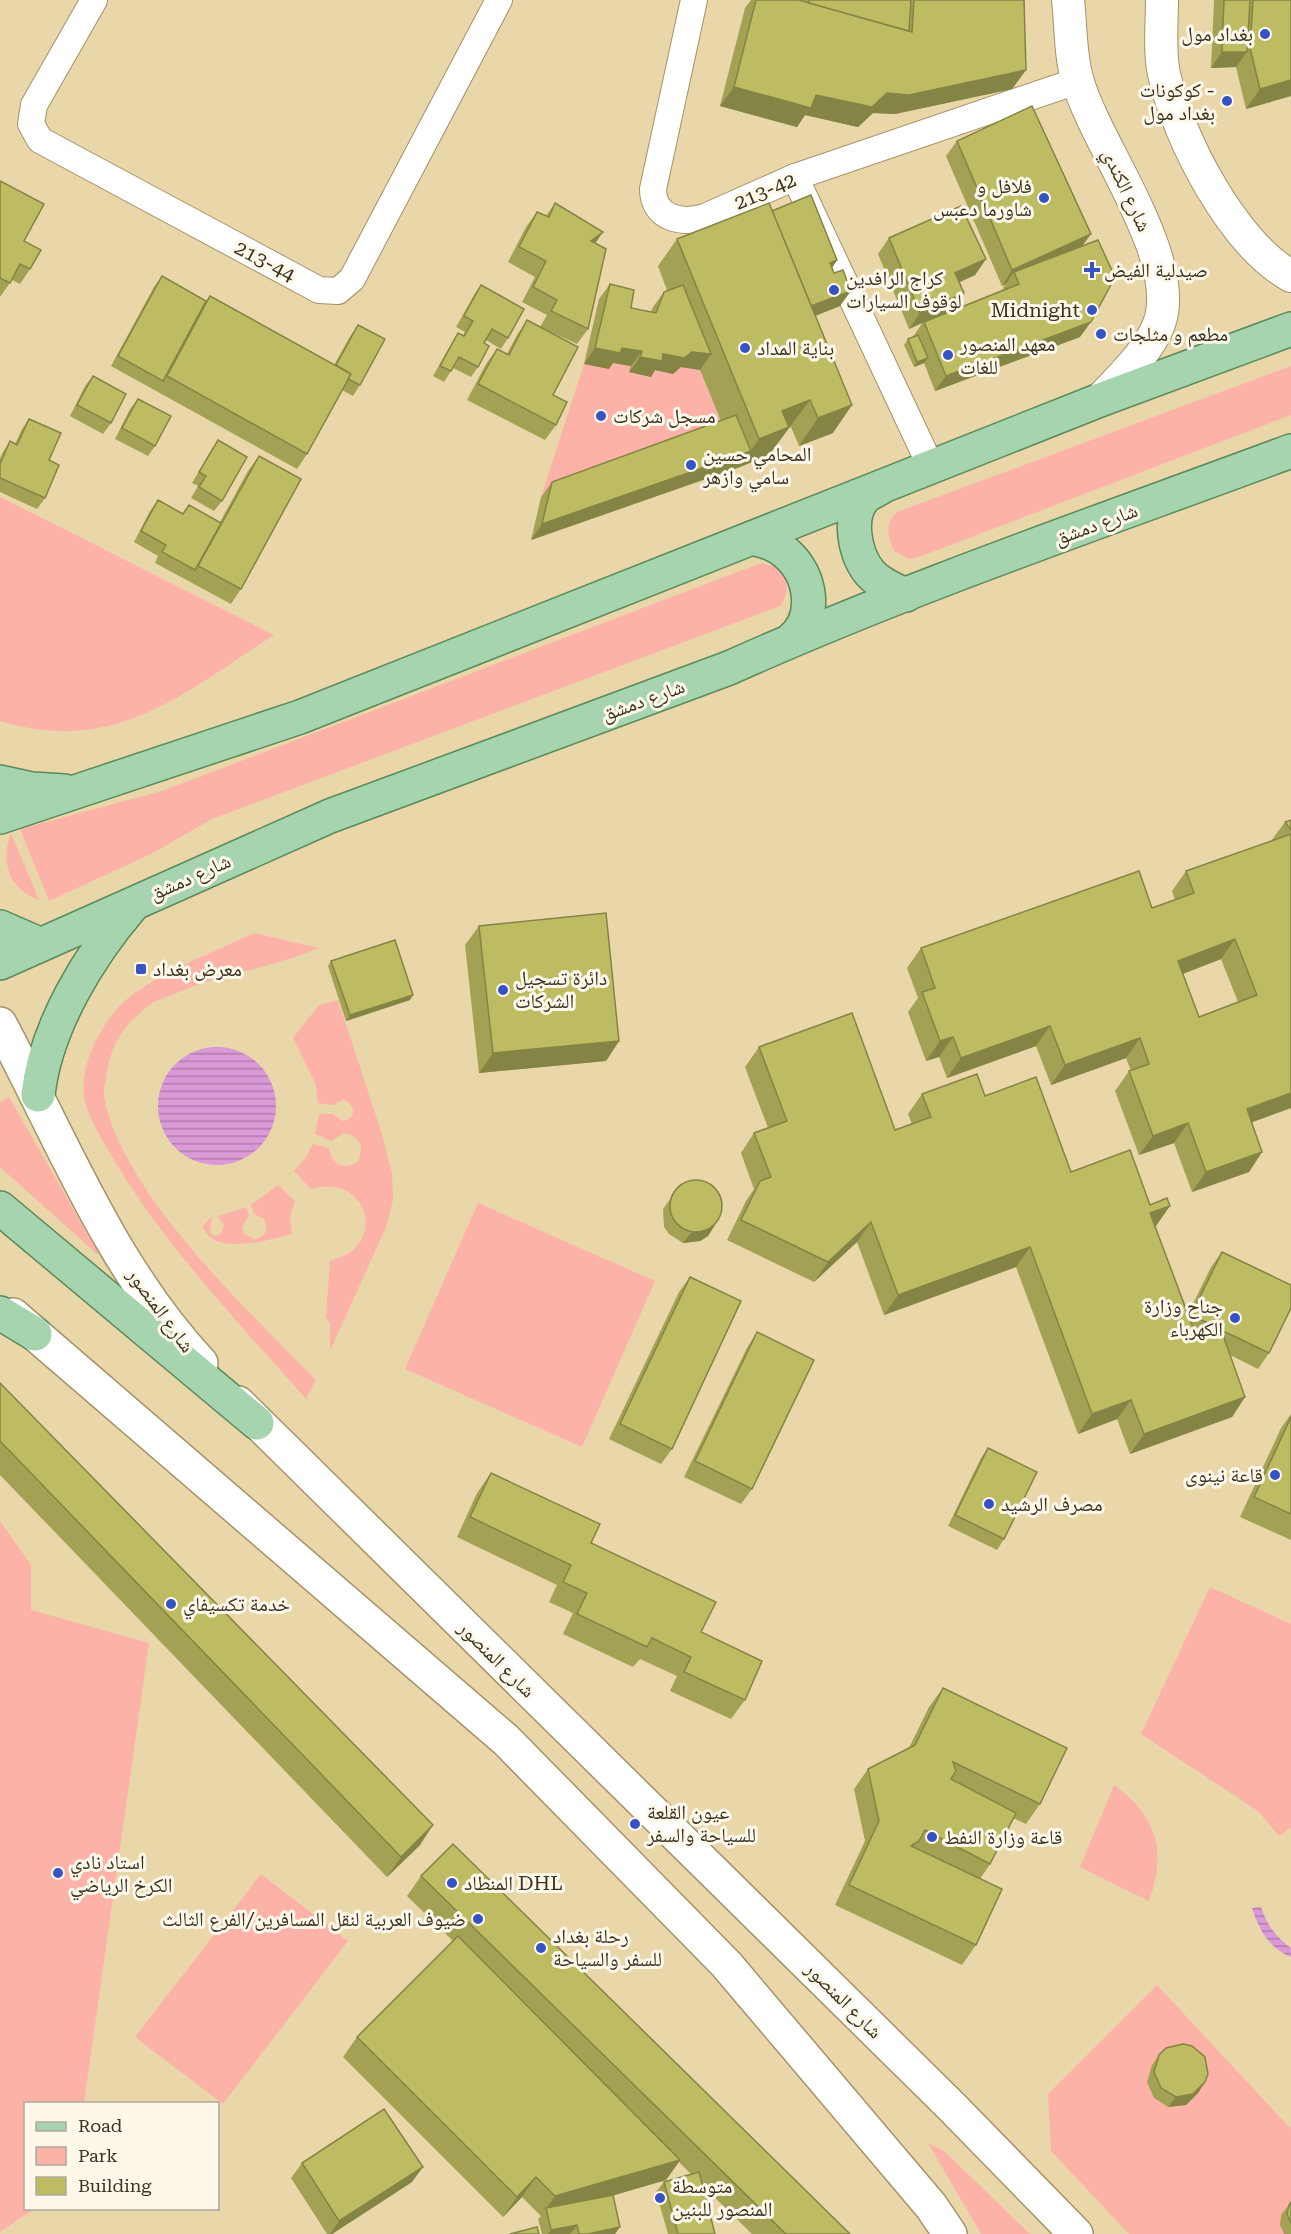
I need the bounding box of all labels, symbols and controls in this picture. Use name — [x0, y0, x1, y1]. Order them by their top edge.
place label: بغداد مول — [1181, 22, 1253, 46]
marker: بغداد مول — [1258, 27, 1272, 41]
place label: كوكونات - بغداد مول — [1140, 78, 1215, 125]
marker: كوكونات - بغداد مول — [1220, 94, 1234, 108]
street label: شارع الكندي — [1094, 145, 1157, 237]
street label: 213-42 — [730, 167, 800, 215]
place label: فلافل و شاورما دعبس — [933, 174, 1032, 221]
marker: فلافل و شاورما دعبس — [1037, 191, 1051, 205]
street label: 213-44 — [231, 235, 300, 287]
place label: صيدلية الفيض — [1104, 258, 1208, 282]
marker: صيدلية الفيض — [1085, 263, 1099, 277]
place label: كراج الرافدين لوقوف السيارات — [846, 266, 962, 313]
marker: كراج الرافدين لوقوف السيارات — [827, 283, 841, 297]
place label: Midnight — [991, 298, 1081, 322]
marker: Midnight — [1085, 303, 1099, 317]
place label: مطعم و مثلجات — [1113, 322, 1228, 348]
marker: مطعم و مثلجات — [1094, 327, 1108, 341]
place label: معهد المنصور للغات — [959, 332, 1055, 379]
place label: بناية المداد — [757, 336, 834, 360]
marker: بناية المداد — [738, 341, 752, 355]
marker: معهد المنصور للغات — [941, 348, 955, 362]
place label: مسجل شركات — [613, 404, 716, 428]
marker: مسجل شركات — [594, 409, 608, 423]
place label: المحامي حسين سامي وازهر — [702, 442, 811, 493]
marker: المحامي حسين سامي وازهر — [684, 458, 698, 472]
street label: شارع دمشق — [1051, 498, 1141, 551]
street label: شارع دمشق — [598, 674, 688, 727]
street label: شارع دمشق — [146, 848, 235, 906]
place label: معرض بغداد — [153, 957, 242, 981]
marker: معرض بغداد — [134, 962, 148, 976]
place label: دائرة تسجيل الشركات — [515, 966, 607, 1013]
marker: دائرة تسجيل الشركات — [496, 983, 510, 997]
street label: شارع المنصور — [121, 1262, 200, 1358]
place label: جناح وزارة الكهرباء — [1144, 1294, 1223, 1341]
marker: جناح وزارة الكهرباء — [1228, 1311, 1242, 1325]
place label: قاعة نينوى — [1185, 1463, 1263, 1487]
marker: قاعة نينوى — [1268, 1468, 1282, 1482]
place label: مصرف الرشيد — [1001, 1492, 1103, 1516]
marker: مصرف الرشيد — [982, 1497, 996, 1511]
place label: خدمة تكسيفاي — [183, 1592, 290, 1620]
marker: خدمة تكسيفاي — [164, 1597, 178, 1611]
street label: شارع المنصور — [452, 1615, 540, 1703]
place label: عيون القلعة للسياحة والسفر — [646, 1800, 756, 1847]
marker: عيون القلعة للسياحة والسفر — [628, 1817, 642, 1831]
place label: قاعة وزارة النفط — [944, 1825, 1063, 1849]
marker: قاعة وزارة النفط — [925, 1830, 939, 1844]
place label: استاد نادي الكرخ الرياضي — [70, 1850, 173, 1901]
marker: استاد نادي الكرخ الرياضي — [51, 1866, 65, 1880]
place label: المنطاد DHL — [464, 1871, 563, 1895]
marker: المنطاد DHL — [445, 1876, 459, 1890]
place label: ضيوف العربية لنقل المسافرين/الفرع الثالث — [162, 1907, 466, 1932]
marker: ضيوف العربية لنقل المسافرين/الفرع الثالث — [471, 1912, 485, 1926]
place label: رحلة بغداد للسفر والسياحة — [553, 1924, 662, 1971]
marker: رحلة بغداد للسفر والسياحة — [534, 1941, 548, 1955]
street label: شارع المنصور — [799, 1956, 887, 2044]
legend — [24, 2102, 219, 2210]
text: Road — [78, 2115, 123, 2136]
text: Park — [78, 2145, 118, 2166]
place label: متوسطة المنصور للبنين — [672, 2174, 773, 2221]
text: Building — [78, 2175, 152, 2196]
marker: متوسطة المنصور للبنين — [653, 2191, 667, 2205]

